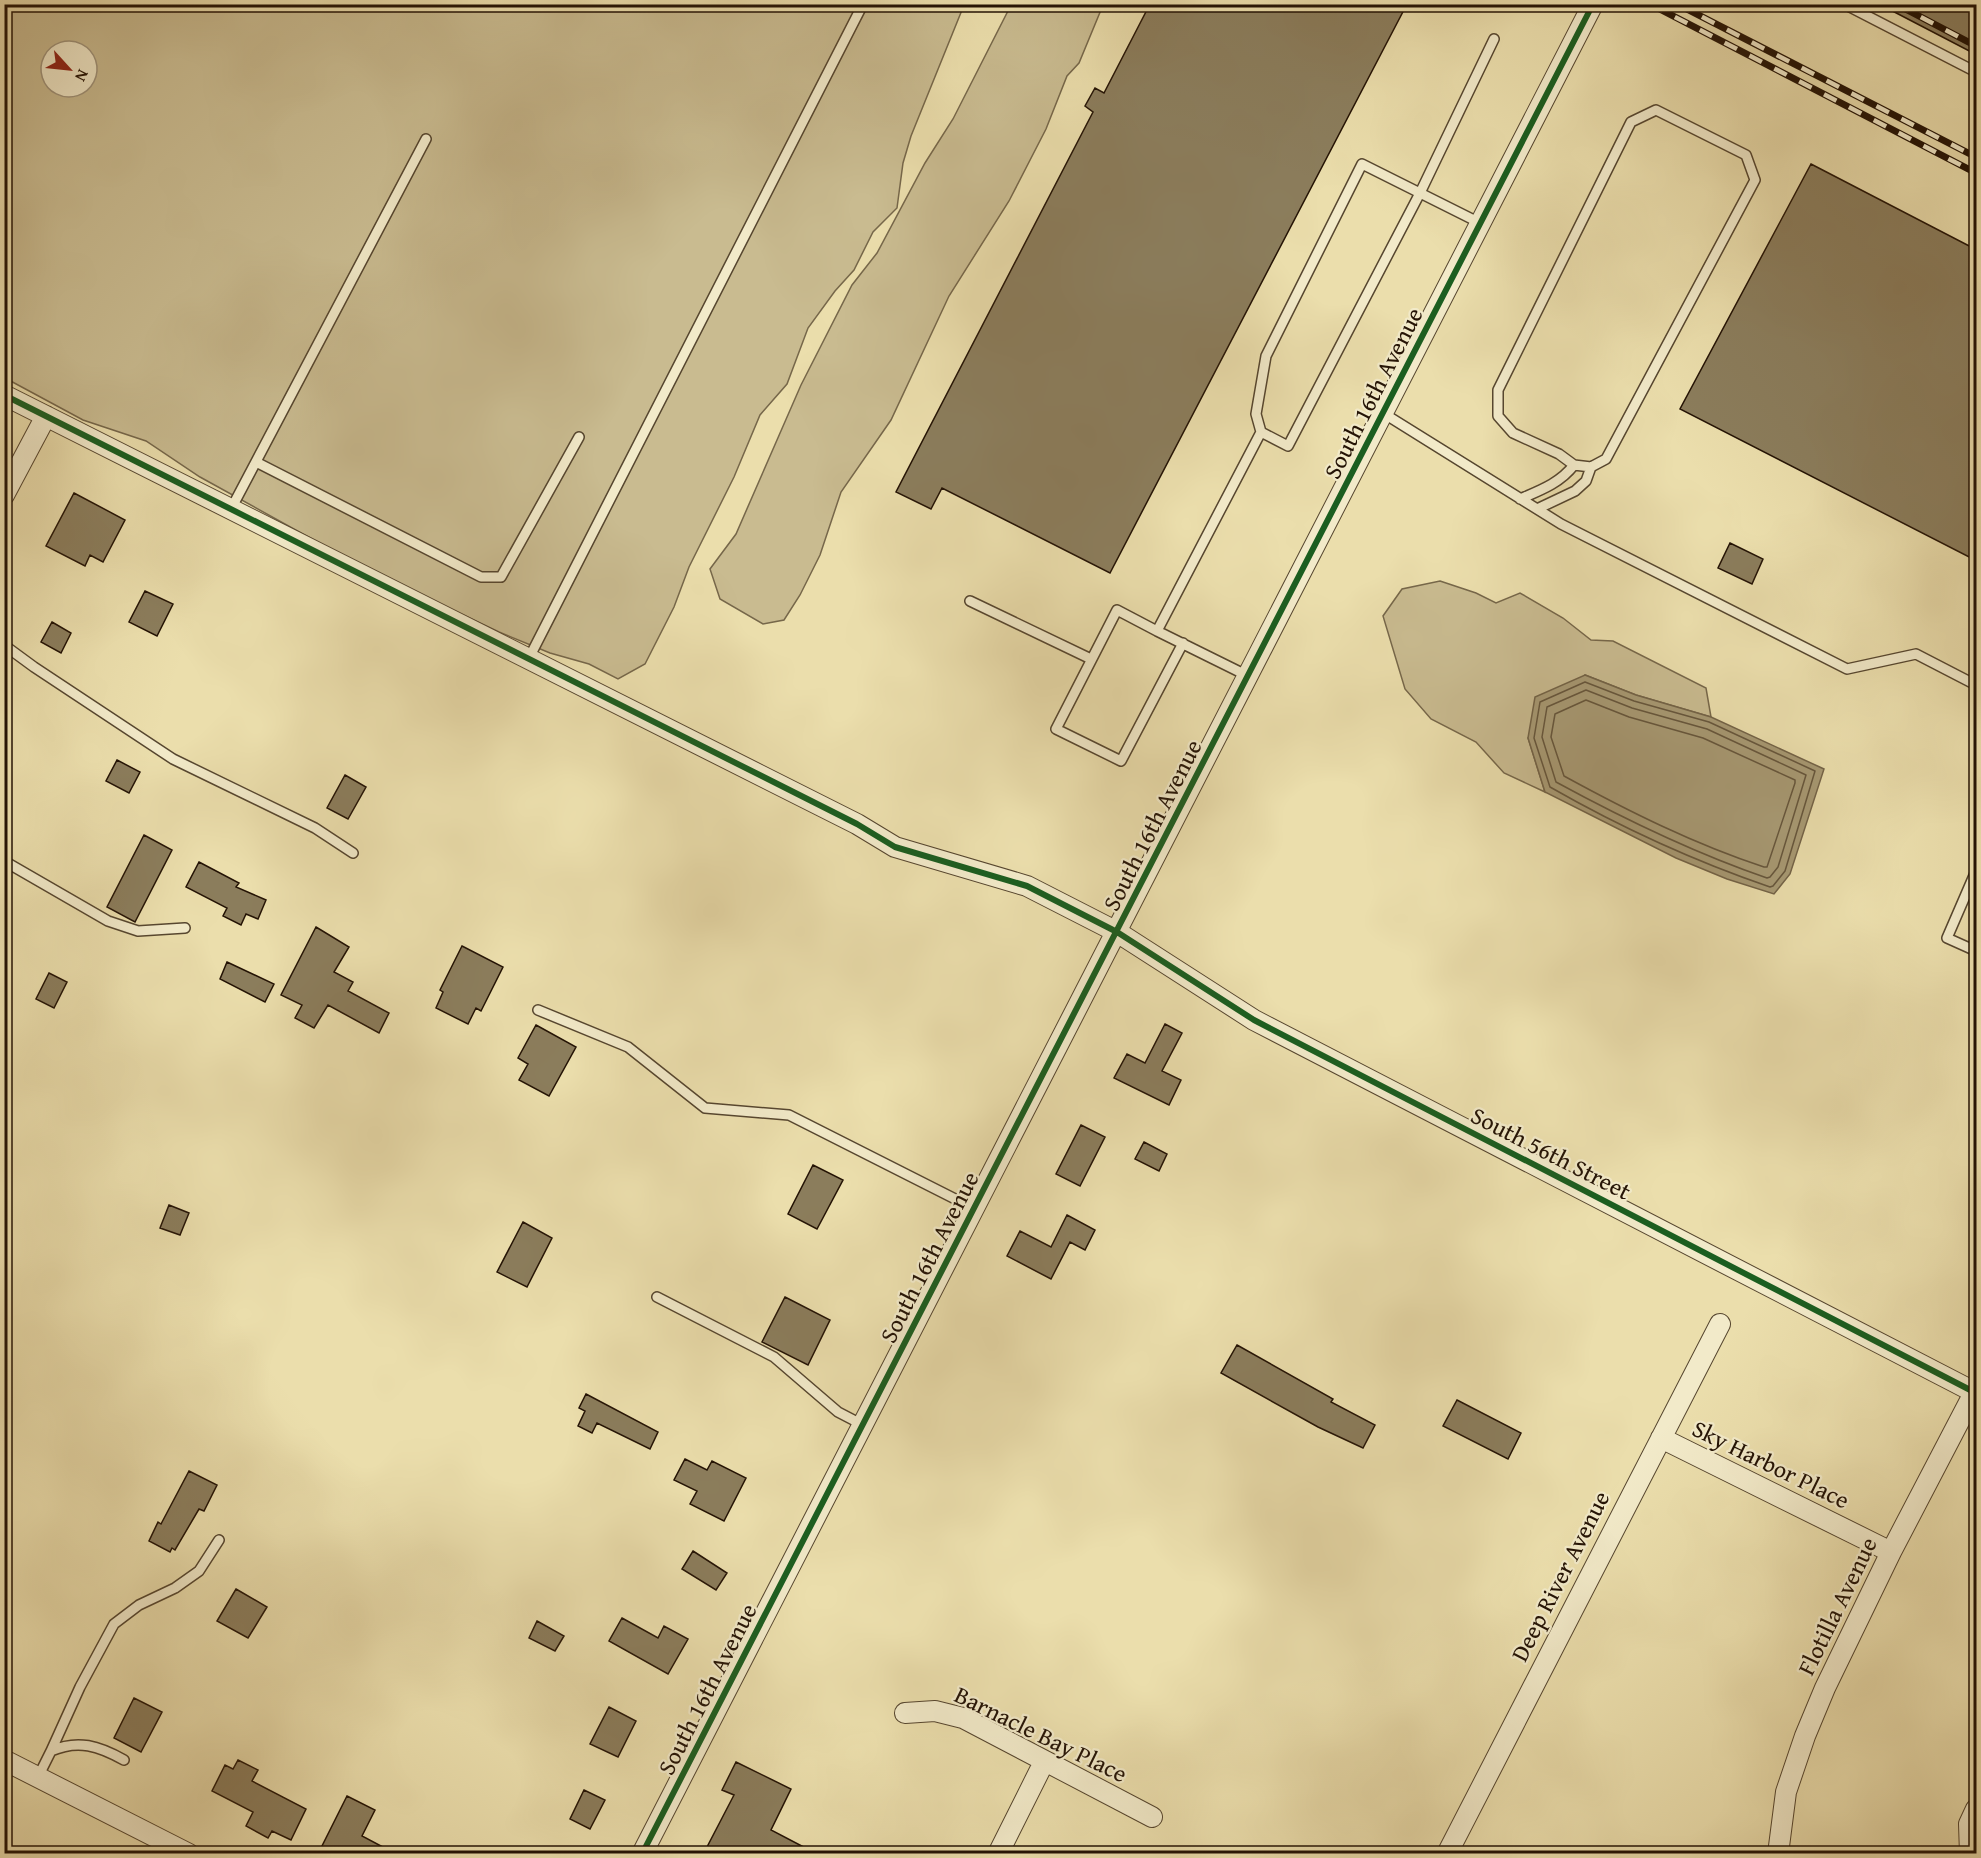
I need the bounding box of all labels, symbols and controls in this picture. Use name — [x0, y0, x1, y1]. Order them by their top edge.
north arrow — [39, 39, 99, 99]
text: N — [69, 66, 95, 86]
street label: South 16th Avenue — [1315, 301, 1431, 485]
street label: South 16th Avenue — [1094, 733, 1210, 917]
street label: South 56th Street — [1465, 1098, 1637, 1209]
street label: South 16th Avenue — [871, 1165, 987, 1349]
street label: Sky Harbor Place — [1686, 1411, 1856, 1517]
street label: Deep River Avenue — [1502, 1485, 1618, 1667]
street label: Flotilla Avenue — [1788, 1531, 1886, 1681]
street label: South 16th Avenue — [649, 1597, 765, 1781]
street label: Barnacle Bay Place — [949, 1677, 1133, 1791]

